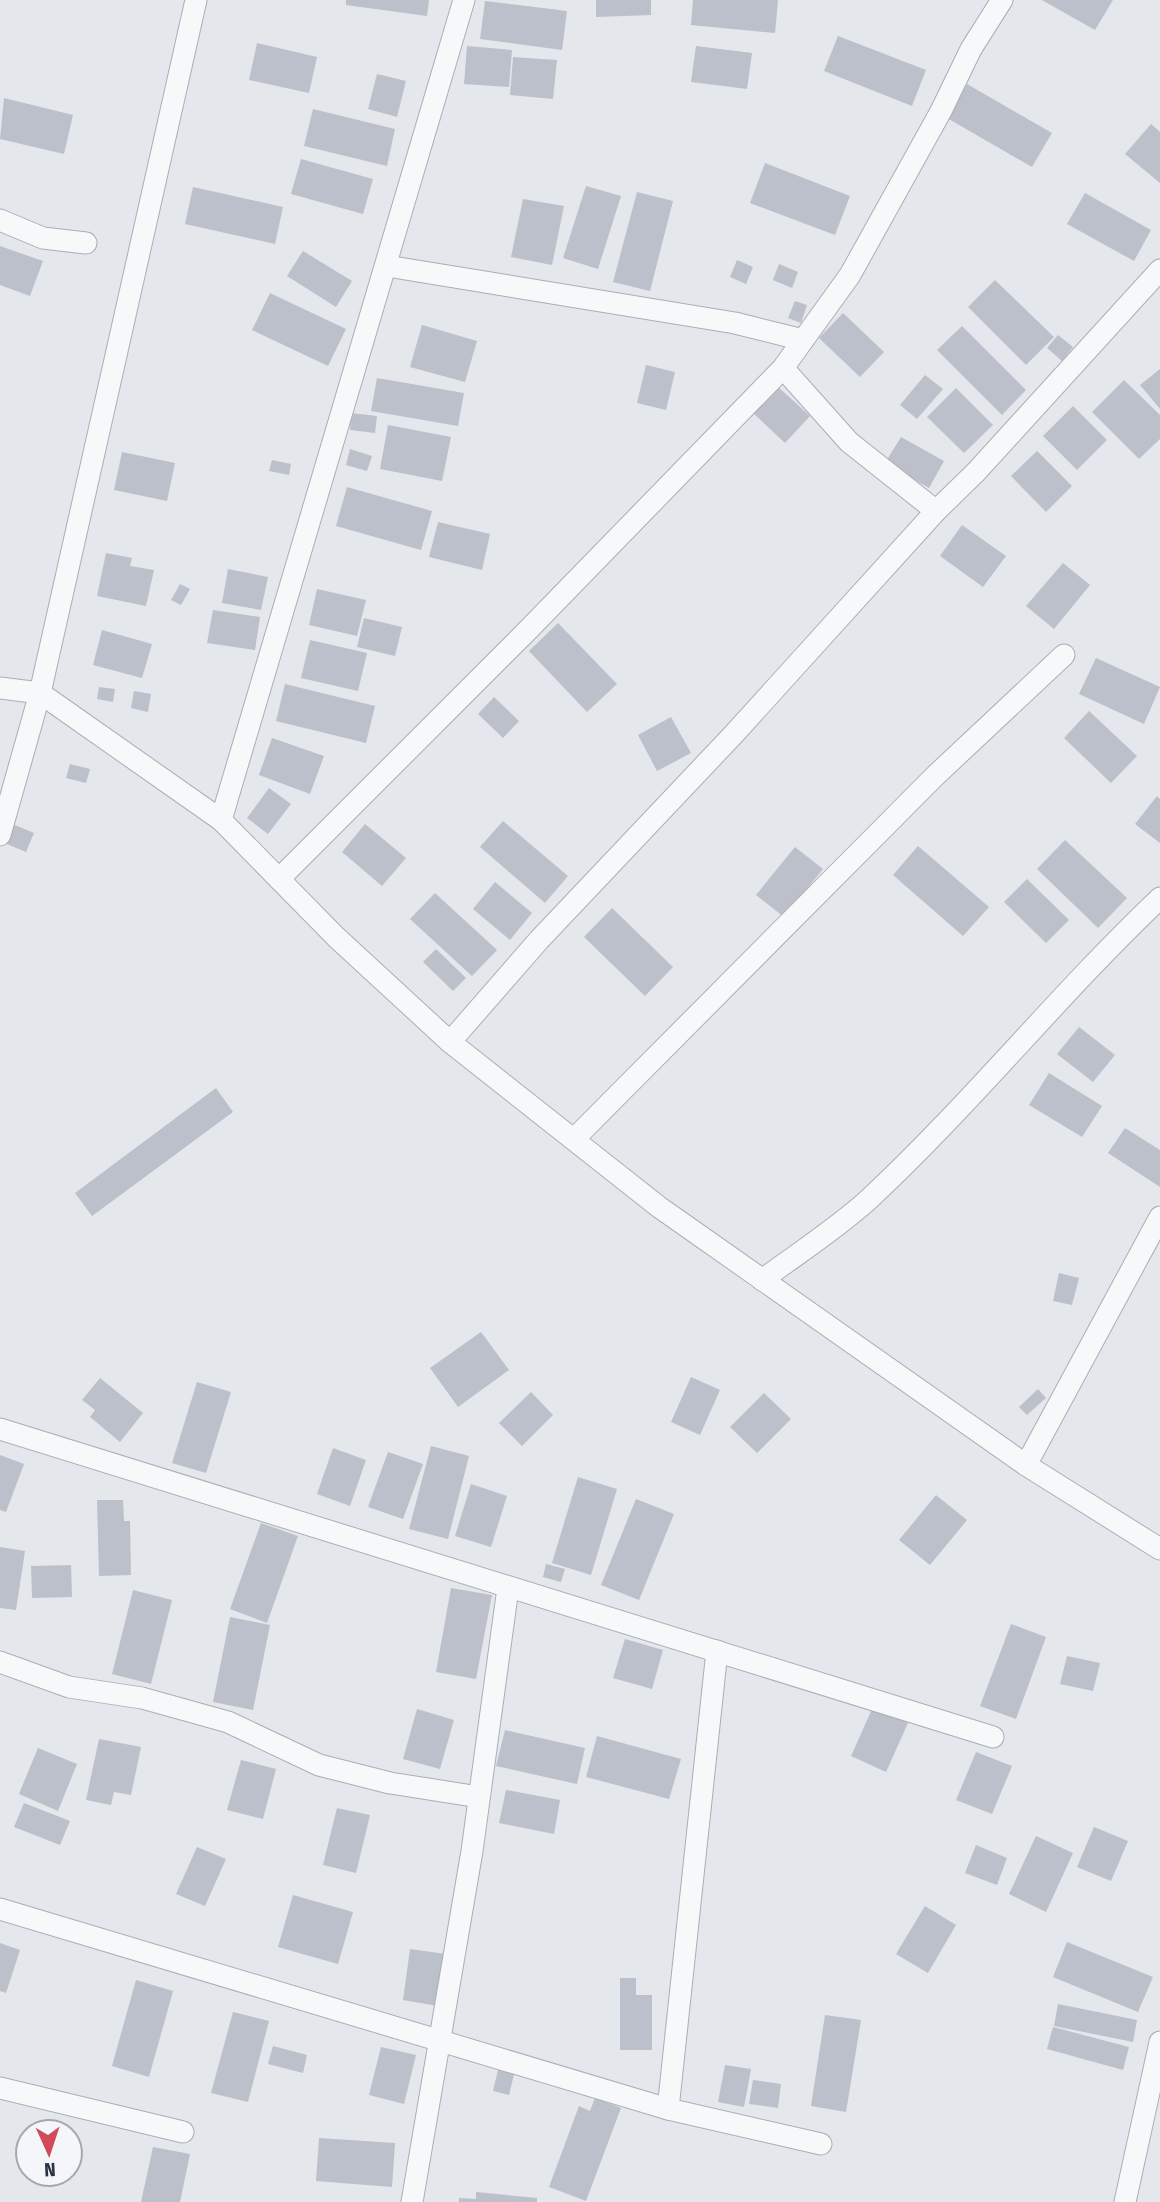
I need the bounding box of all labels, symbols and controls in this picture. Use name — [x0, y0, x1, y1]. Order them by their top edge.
north arrow — [14, 2118, 84, 2188]
text: N — [44, 2158, 56, 2181]

